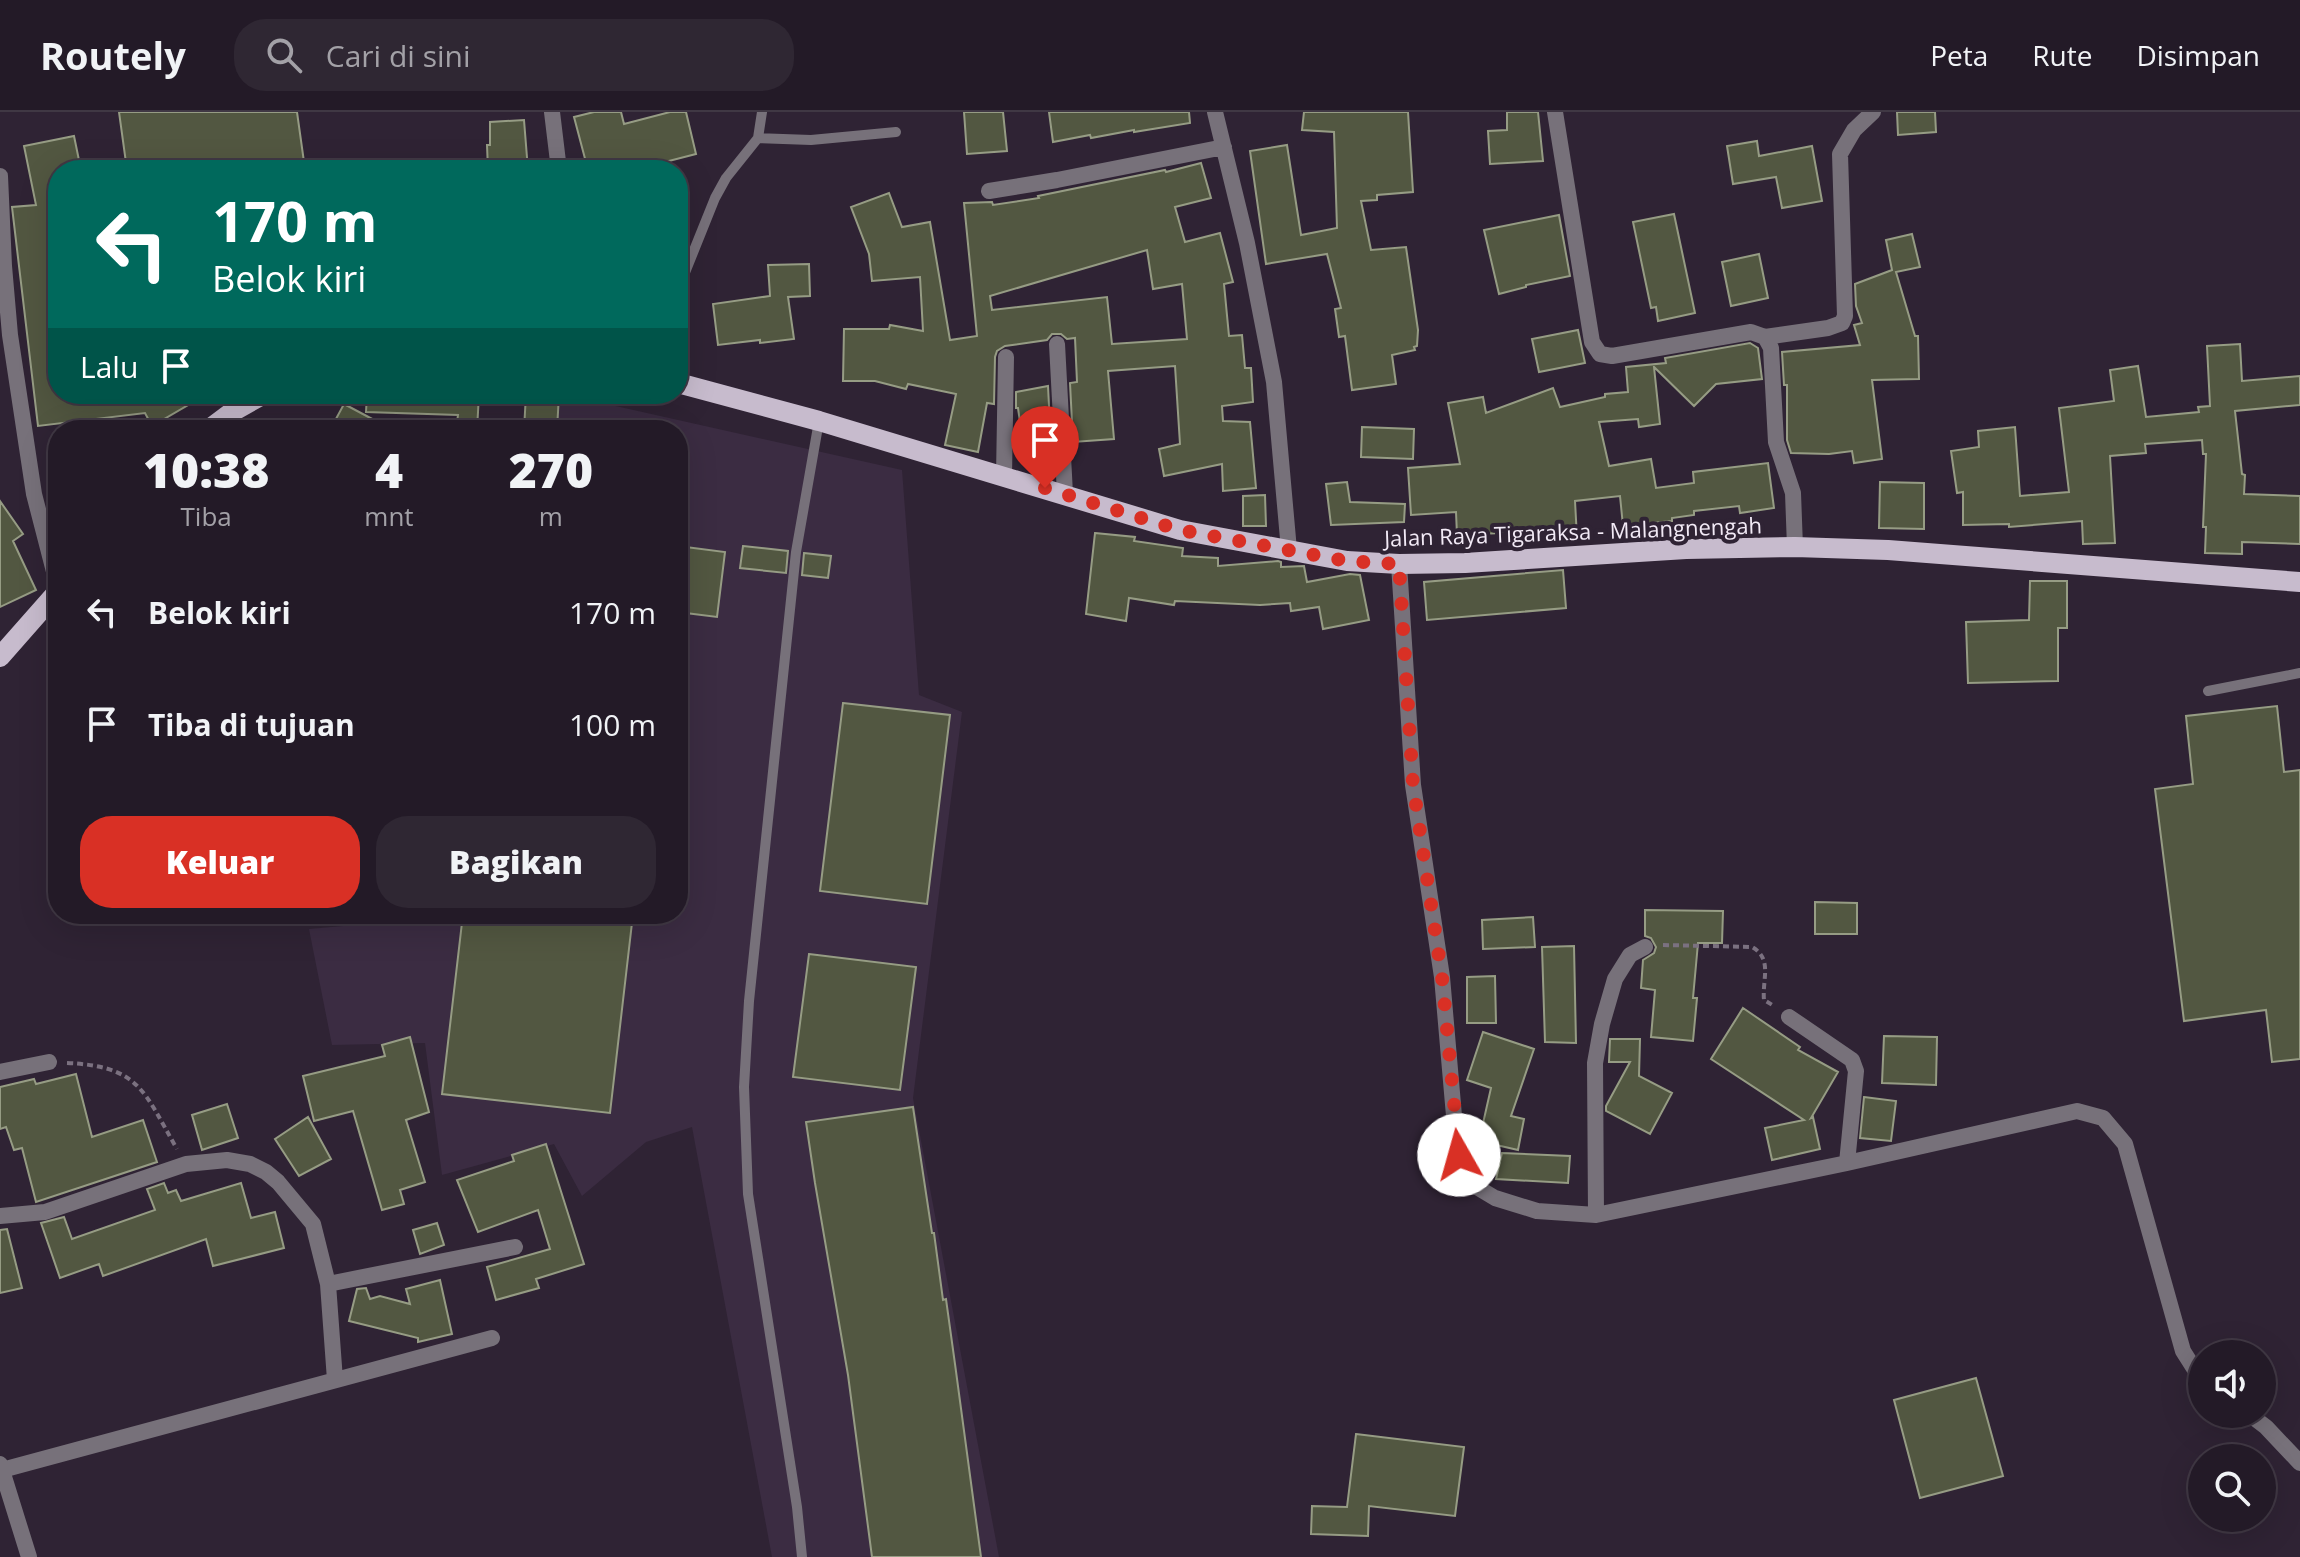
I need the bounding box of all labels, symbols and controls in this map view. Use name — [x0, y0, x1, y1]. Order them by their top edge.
search box — [234, 19, 794, 91]
text: Routely — [40, 29, 186, 81]
icon: search — [262, 33, 306, 77]
text: Cari di sini — [326, 35, 471, 76]
text: Peta — [1930, 36, 1988, 74]
text: Rute — [2032, 36, 2092, 74]
text: Disimpan — [2136, 36, 2260, 74]
text: 170 m — [212, 182, 378, 258]
icon: left — [80, 192, 184, 296]
text: Belok kiri — [212, 254, 366, 303]
icon: arrive — [154, 344, 198, 388]
text: Lalu — [80, 346, 138, 387]
pin — [1011, 406, 1079, 488]
icon: arrive — [1023, 418, 1067, 462]
text: 10:38 — [143, 437, 269, 502]
text: 4 — [375, 437, 403, 502]
text: 270 — [509, 437, 593, 502]
text: Tiba — [181, 498, 232, 534]
text: mnt — [364, 498, 414, 534]
text: m — [539, 498, 563, 534]
street label: Jalan Raya Tigaraksa - Malangnengah — [1382, 509, 1762, 553]
icon: left — [80, 590, 124, 634]
text: Belok kiri — [148, 592, 291, 633]
text: 170 m — [569, 592, 656, 633]
icon: arrive — [80, 702, 124, 746]
text: Tiba di tujuan — [148, 704, 355, 745]
text: 100 m — [569, 704, 656, 745]
button: Keluar — [80, 816, 360, 908]
button: Bagikan — [376, 816, 656, 908]
position arrow — [1417, 1113, 1501, 1197]
map controls — [2188, 1340, 2276, 1532]
button: sound — [2188, 1340, 2276, 1428]
button: search — [2188, 1444, 2276, 1532]

